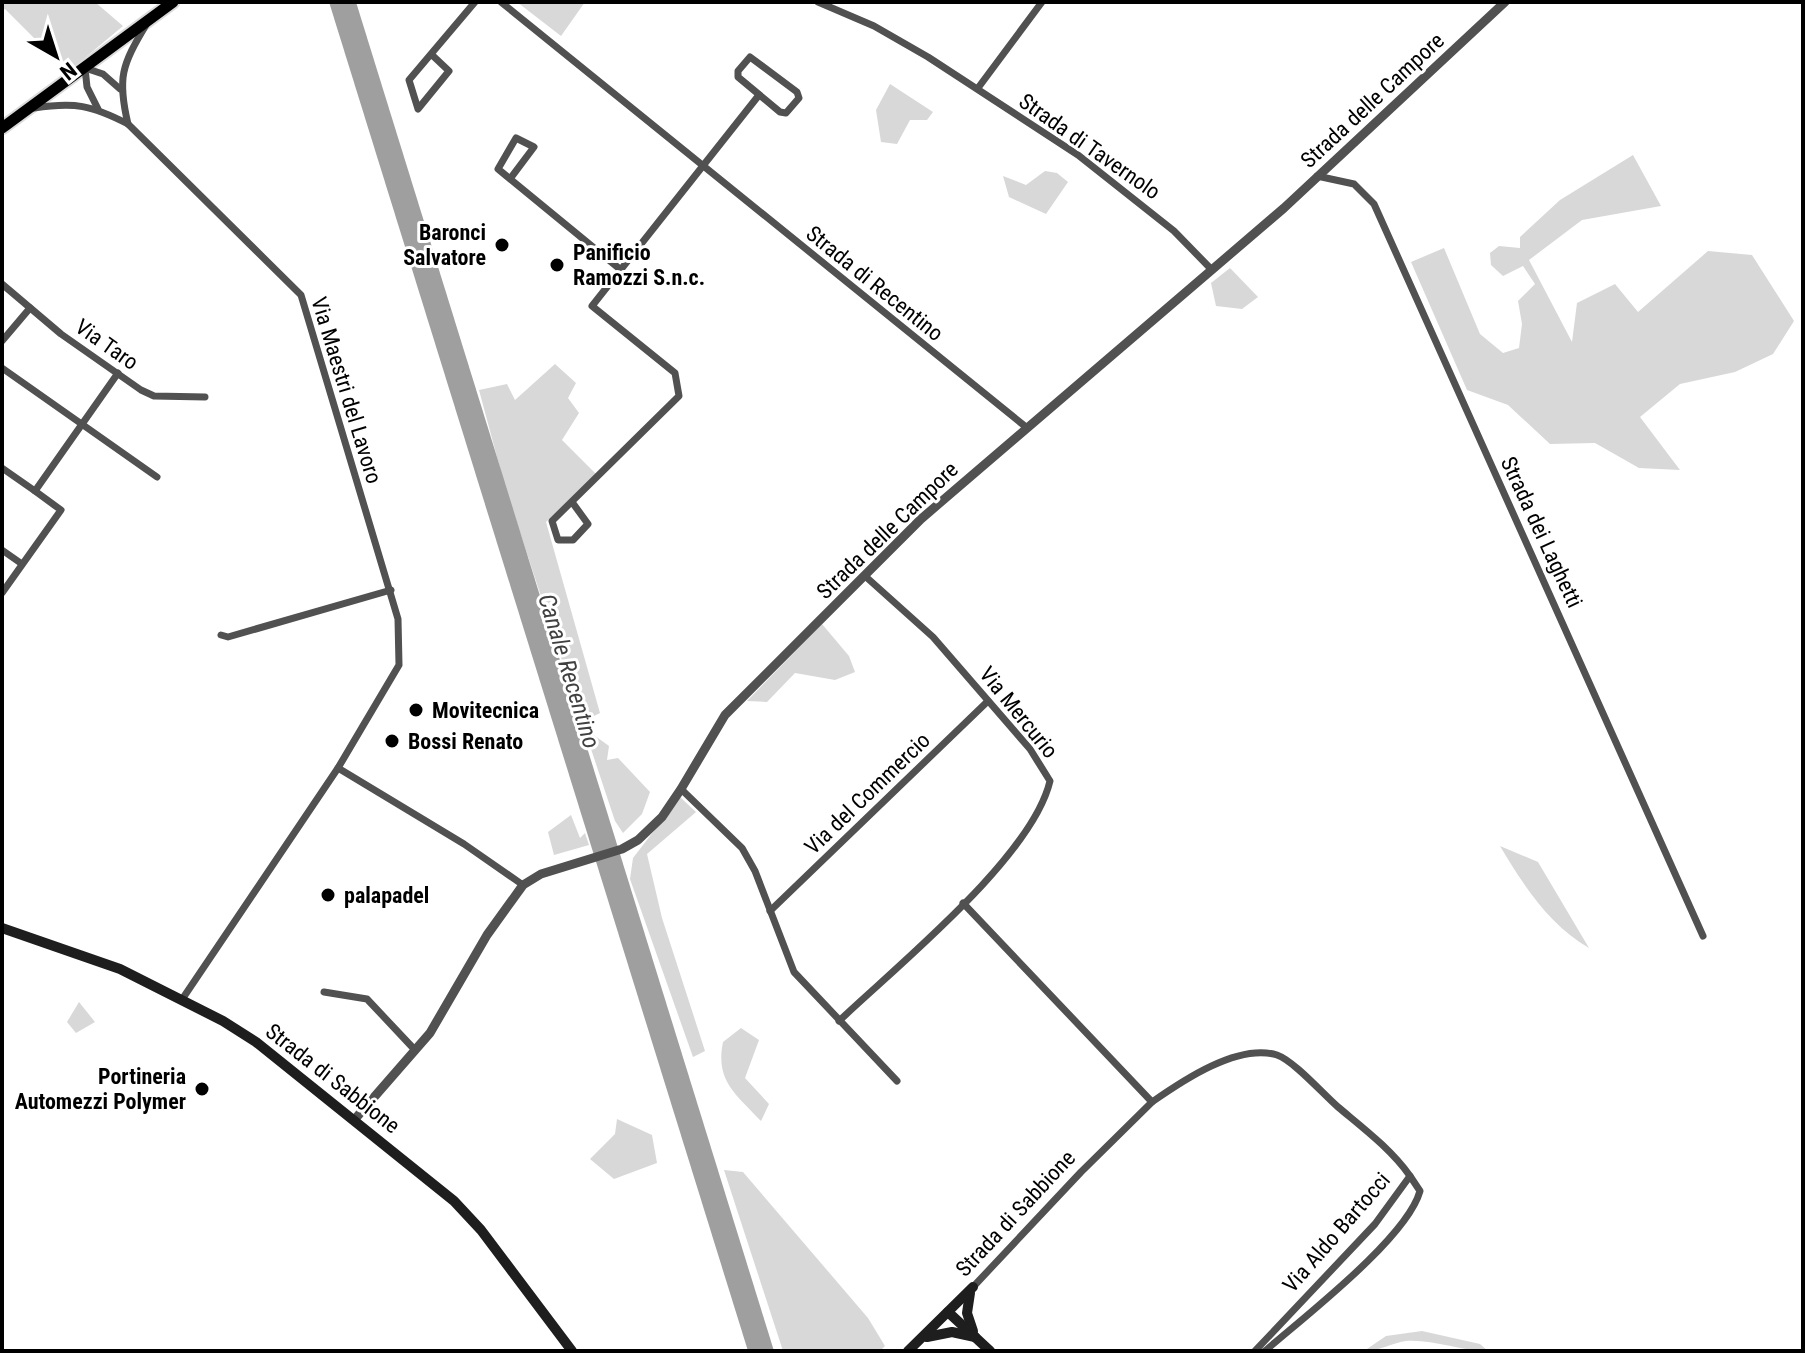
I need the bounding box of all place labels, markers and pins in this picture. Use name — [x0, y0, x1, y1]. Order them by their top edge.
place label: Baronci Salvatore — [403, 220, 486, 270]
marker: Baronci Salvatore — [493, 236, 511, 254]
place label: Panificio Ramozzi S.n.c. — [573, 240, 705, 290]
marker: Panificio Ramozzi S.n.c. — [548, 256, 566, 274]
place label: Movitecnica — [432, 698, 539, 723]
marker: Movitecnica — [407, 701, 425, 719]
place label: Bossi Renato — [408, 729, 523, 754]
marker: Bossi Renato — [383, 732, 401, 750]
place label: palapadel — [344, 883, 429, 908]
marker: palapadel — [319, 886, 337, 904]
place label: Portineria Automezzi Polymer — [15, 1064, 186, 1114]
marker: Portineria Automezzi Polymer — [193, 1080, 211, 1098]

